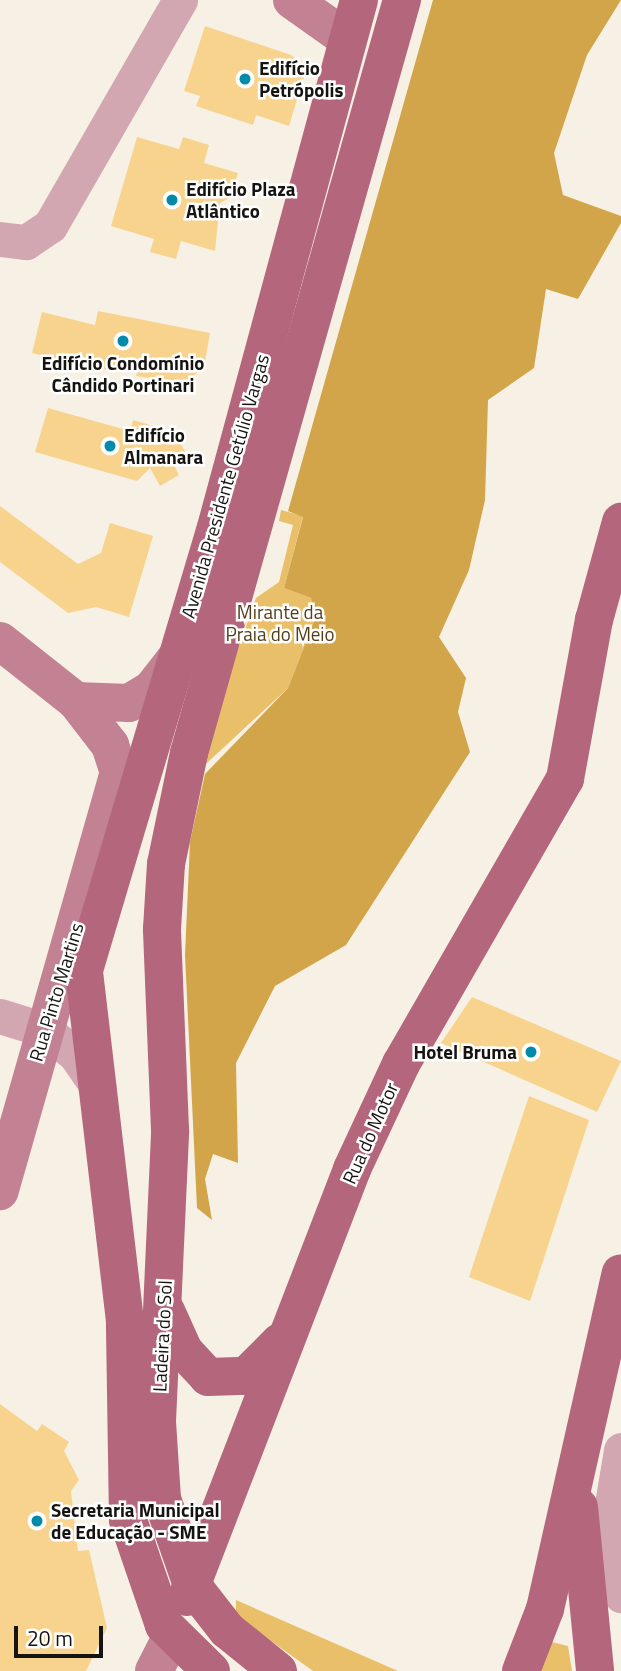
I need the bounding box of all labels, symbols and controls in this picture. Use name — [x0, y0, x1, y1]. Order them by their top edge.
place label: Edifício Petrópolis — [259, 57, 343, 101]
marker: Edifício Petrópolis — [237, 71, 253, 87]
place label: Edifício Plaza Atlântico — [186, 178, 295, 222]
marker: Edifício Plaza Atlântico — [164, 192, 180, 208]
marker: Edifício Condomínio Cândido Portinari — [115, 333, 131, 349]
street label: Avenida Presidente Getúlio Vargas — [176, 351, 274, 621]
place label: Edifício Condomínio Cândido Portinari — [42, 352, 204, 396]
place label: Edifício Almanara — [124, 424, 203, 468]
marker: Edifício Almanara — [102, 438, 118, 454]
park label: Mirante da Praia do Meio — [225, 601, 335, 645]
street label: Rua Pinto Martins — [24, 920, 88, 1064]
place label: Hotel Bruma — [413, 1041, 517, 1063]
marker: Hotel Bruma — [523, 1044, 539, 1060]
street label: Rua do Motor — [337, 1079, 403, 1187]
street label: Ladeira do Sol — [148, 1280, 176, 1392]
place label: Secretaria Municipal de Educação - SME — [51, 1499, 220, 1543]
marker: Secretaria Municipal de Educação - SME — [29, 1513, 45, 1529]
scale bar — [18, 1612, 107, 1656]
text: 20 m — [27, 1622, 73, 1654]

